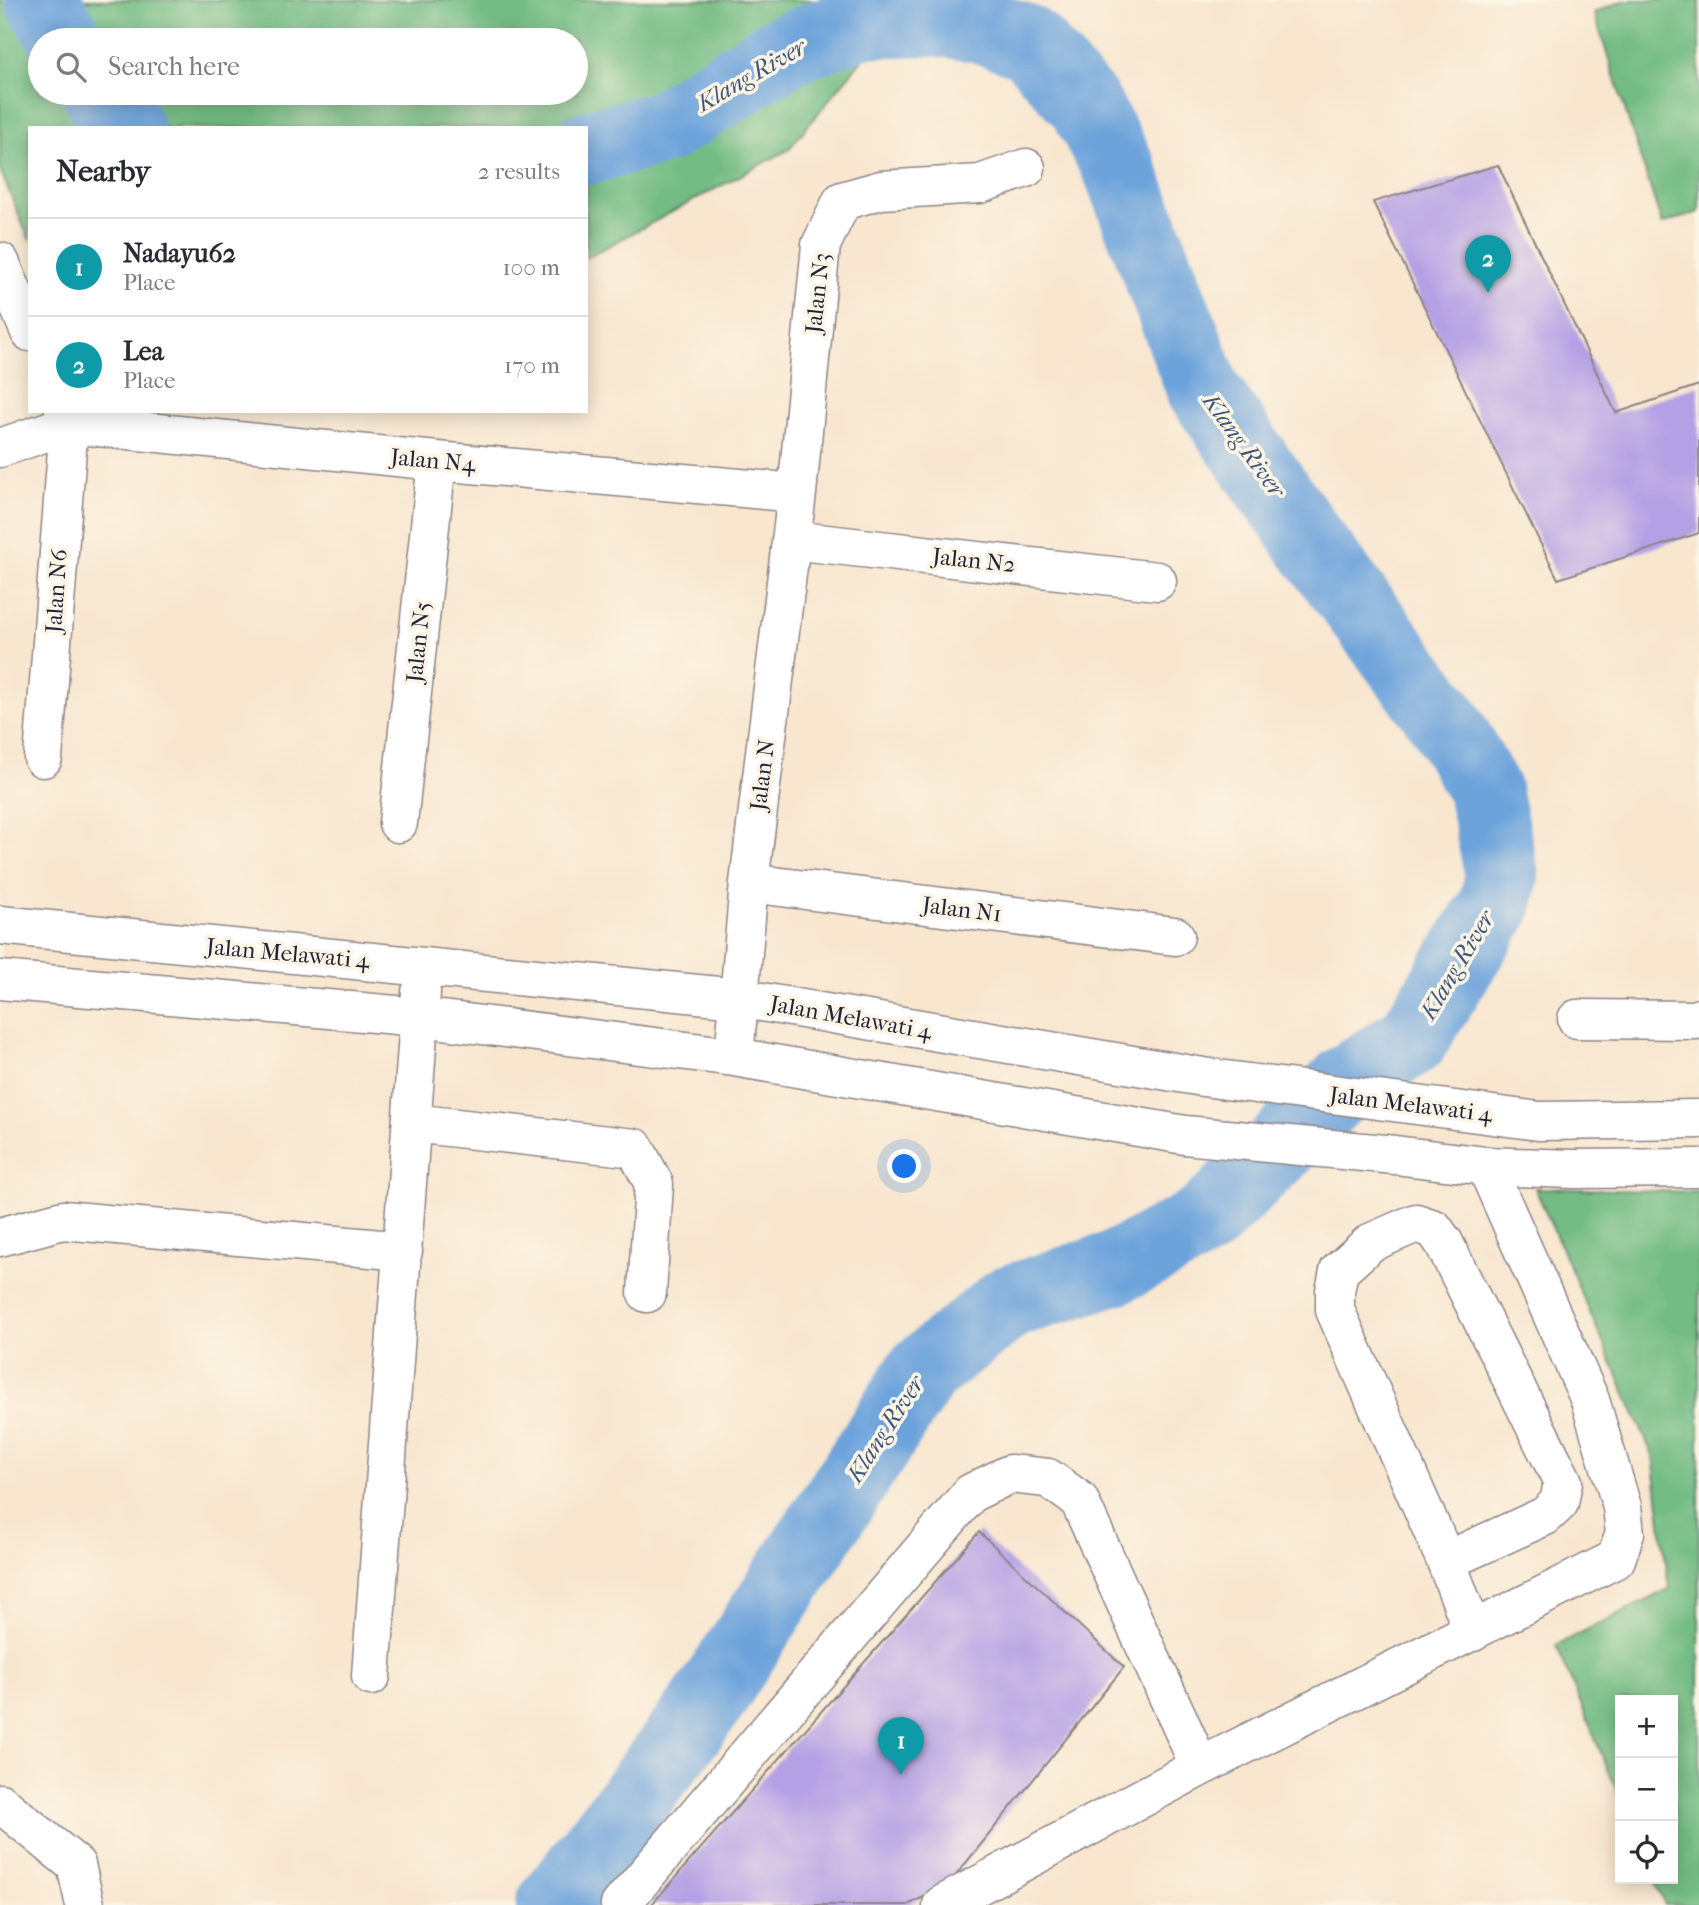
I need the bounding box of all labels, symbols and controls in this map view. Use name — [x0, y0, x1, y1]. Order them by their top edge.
search box — [28, 28, 588, 105]
water label: Klang River — [690, 31, 813, 118]
icon: search — [52, 48, 90, 86]
text: Search here — [108, 51, 240, 82]
text: Nearby — [56, 154, 151, 189]
text: 2 results — [478, 158, 560, 185]
pin: 2 — [1465, 235, 1511, 293]
text: Nadayu62 — [123, 238, 236, 269]
street label: Jalan N3 — [800, 251, 835, 337]
text: 1 — [75, 254, 83, 281]
text: 100 m — [502, 254, 560, 281]
text: Place — [123, 269, 175, 296]
text: Lea — [123, 336, 164, 367]
text: 2 — [73, 352, 85, 379]
text: 170 m — [504, 352, 560, 379]
text: Place — [123, 367, 175, 394]
water label: Klang River — [1196, 386, 1292, 504]
street label: Jalan N4 — [387, 443, 478, 478]
street label: Jalan N2 — [929, 543, 1017, 578]
street label: Jalan N6 — [40, 548, 73, 636]
street label: Jalan N5 — [401, 600, 436, 686]
street label: Jalan N — [744, 738, 780, 814]
street label: Jalan N1 — [919, 891, 1003, 928]
water label: Klang River — [1413, 904, 1501, 1026]
street label: Jalan Melawati 4 — [203, 933, 372, 974]
street label: Jalan Melawati 4 — [766, 990, 935, 1045]
street label: Jalan Melawati 4 — [1326, 1081, 1495, 1128]
your location — [887, 1149, 921, 1183]
water label: Klang River — [839, 1369, 931, 1489]
map controls — [1615, 1695, 1678, 1884]
button: + — [1615, 1695, 1678, 1758]
pin: 1 — [878, 1717, 924, 1775]
button: − — [1615, 1758, 1678, 1821]
button: locate — [1615, 1821, 1678, 1884]

